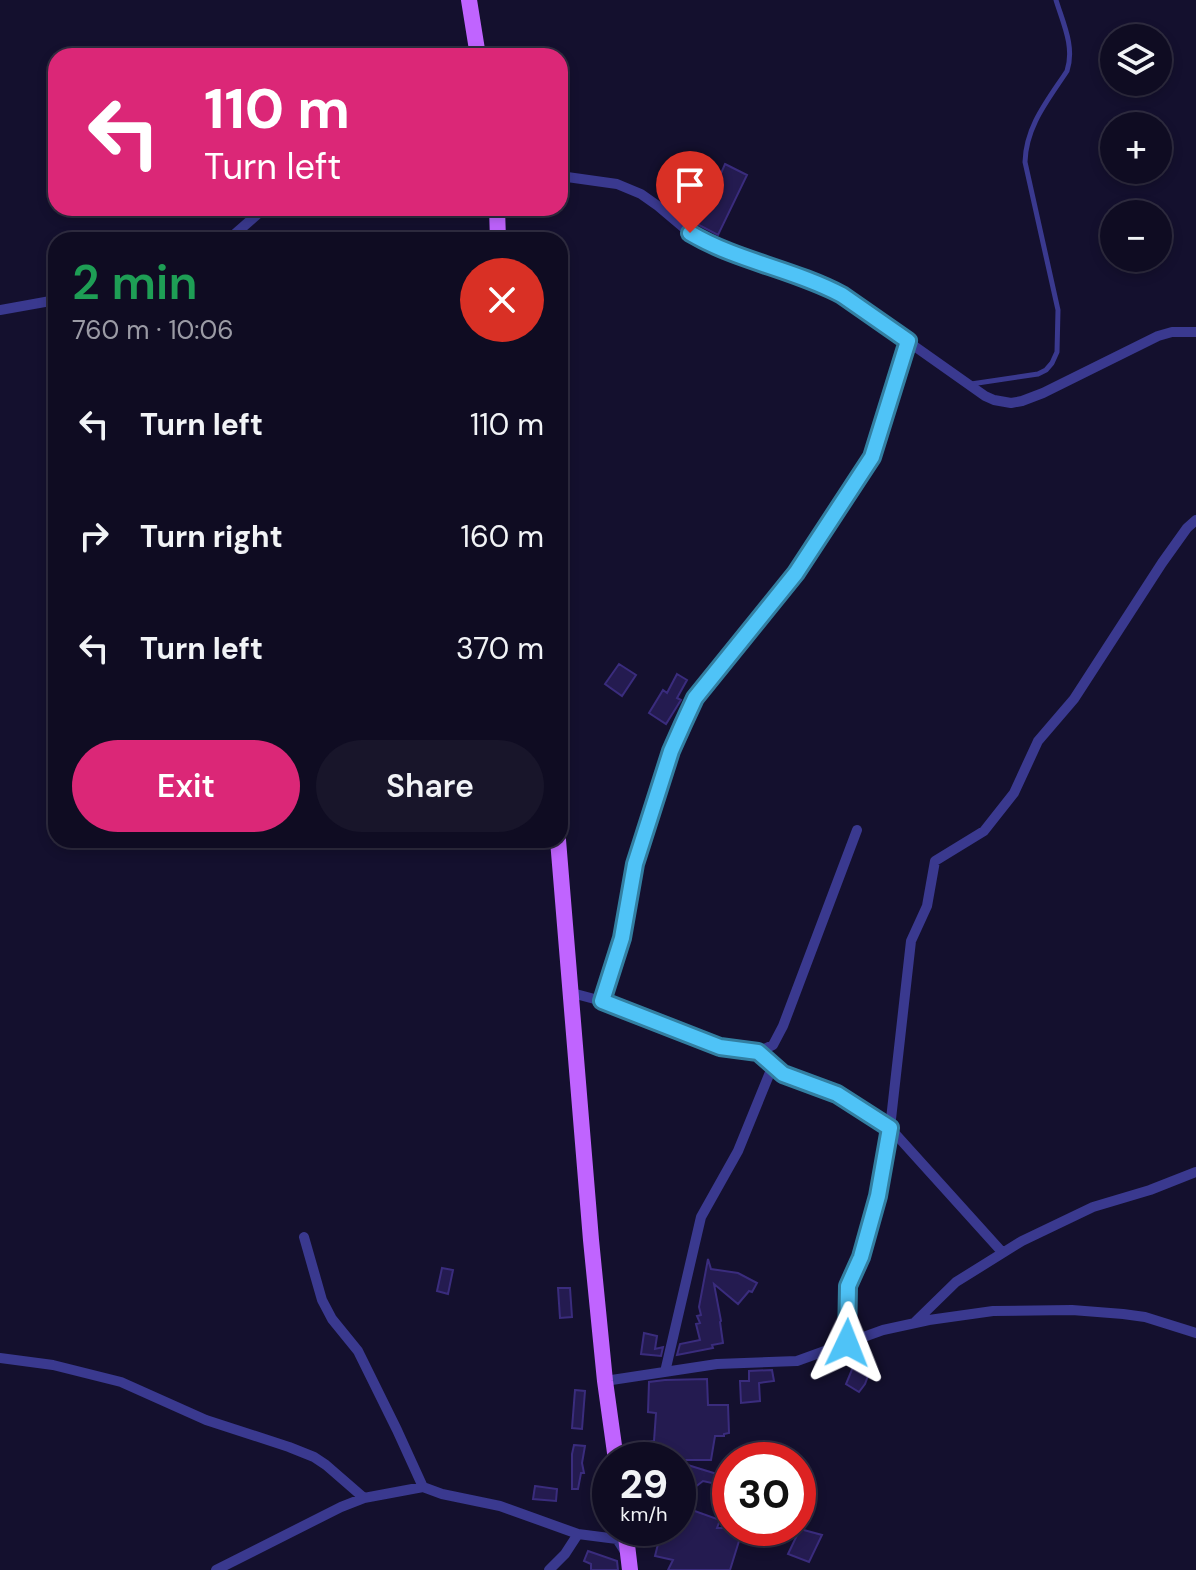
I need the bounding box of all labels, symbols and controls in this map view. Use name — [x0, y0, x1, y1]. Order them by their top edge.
map controls — [1100, 24, 1172, 272]
button: layers — [1100, 24, 1172, 96]
text: 110 m — [204, 72, 350, 145]
icon: left — [72, 80, 176, 184]
button: + — [1100, 112, 1172, 184]
text: Turn left — [204, 143, 341, 190]
pin — [656, 151, 724, 233]
icon: arrive — [668, 163, 712, 207]
button: − — [1100, 200, 1172, 272]
text: 2 min — [72, 251, 198, 314]
button: close — [460, 258, 544, 342]
text: 760 m · 10:06 — [72, 313, 234, 347]
icon: left — [72, 402, 116, 446]
text: Turn left — [140, 405, 263, 444]
text: 110 m — [470, 405, 544, 444]
icon: right — [72, 514, 116, 558]
text: Turn right — [140, 517, 283, 556]
text: 160 m — [461, 517, 544, 556]
icon: left — [72, 626, 116, 670]
text: Turn left — [140, 629, 263, 668]
text: 370 m — [456, 629, 544, 668]
button: Exit — [72, 740, 300, 832]
button: Share — [316, 740, 544, 832]
position arrow — [805, 1301, 889, 1385]
speed limit sign: 30 — [712, 1442, 816, 1546]
text: 29 — [620, 1458, 668, 1510]
text: km/h — [620, 1501, 668, 1527]

